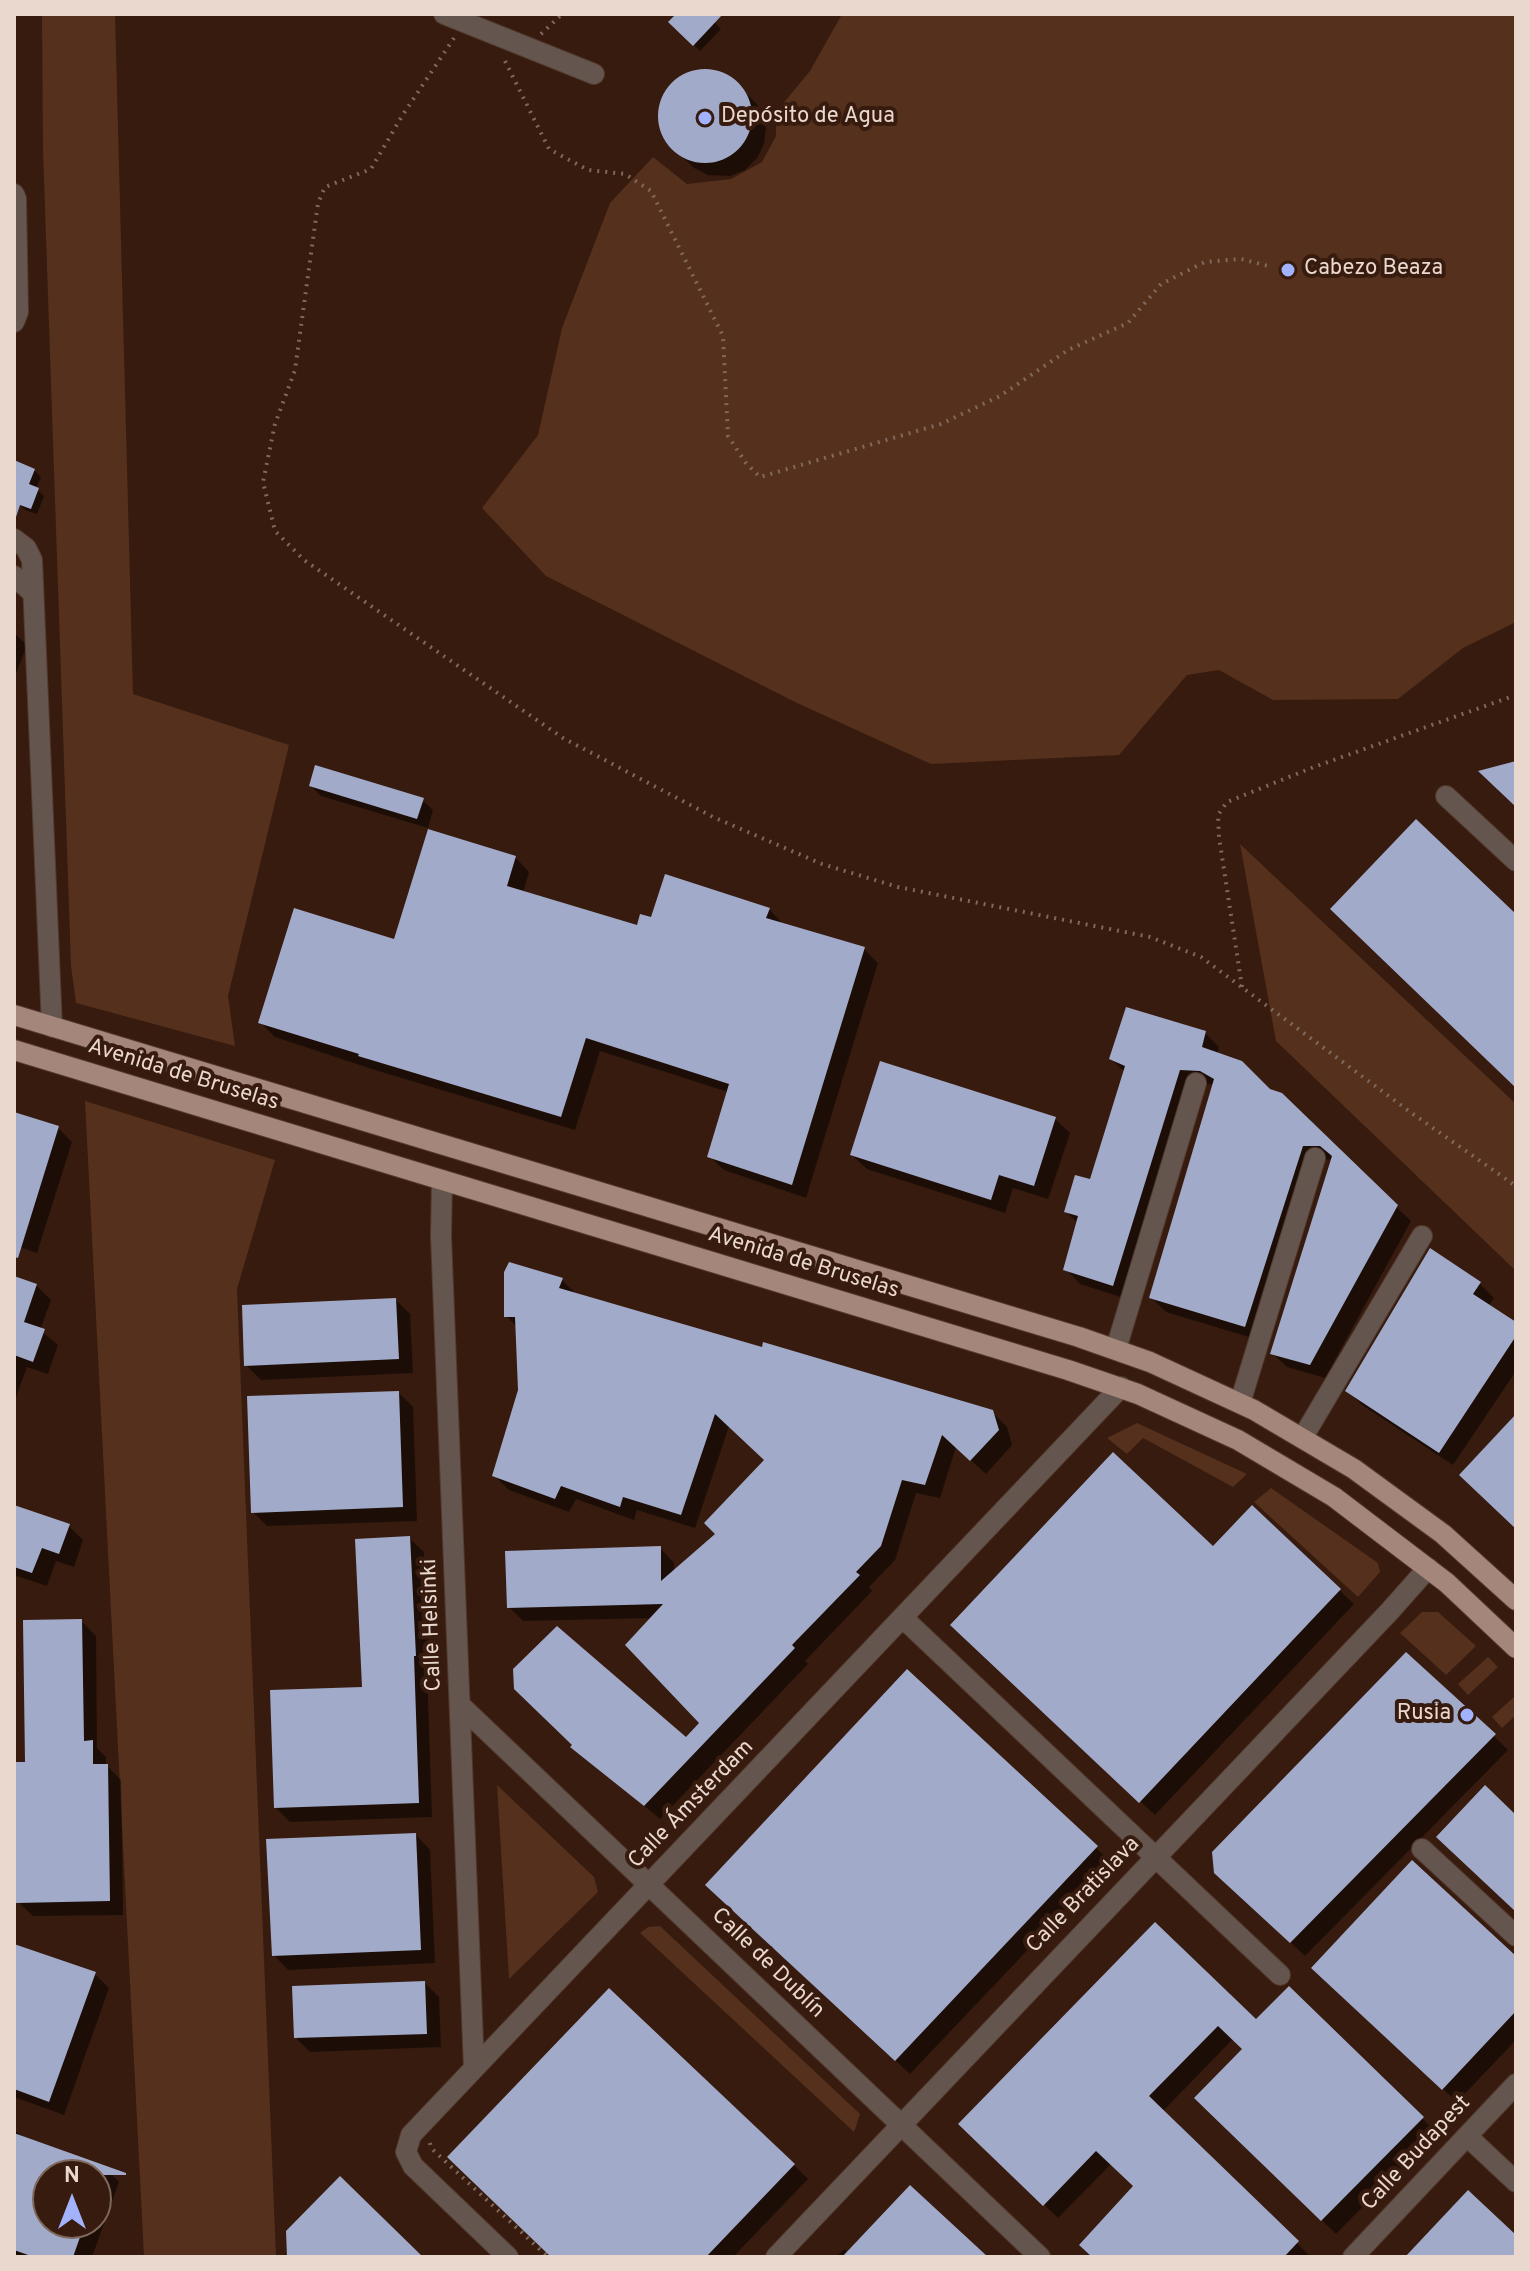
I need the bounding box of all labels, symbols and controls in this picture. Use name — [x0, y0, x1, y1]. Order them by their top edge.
place label: Depósito de Agua — [721, 105, 895, 131]
marker: Depósito de Agua — [696, 109, 714, 127]
place label: Cabezo Beaza — [1304, 257, 1443, 283]
marker: Cabezo Beaza — [1279, 261, 1297, 279]
street label: Avenida de Bruselas — [84, 1034, 282, 1118]
street label: Avenida de Bruselas — [704, 1222, 902, 1306]
street label: Calle Helsinki — [417, 1558, 449, 1692]
place label: Rusia — [1397, 1702, 1451, 1728]
marker: Rusia — [1458, 1706, 1476, 1724]
street label: Calle Ámsterdam — [624, 1735, 760, 1875]
street label: Calle Bratislava — [1022, 1832, 1146, 1960]
street label: Calle de Dublín — [705, 1903, 829, 2025]
street label: Calle Budapest — [1357, 2091, 1477, 2217]
north arrow — [32, 2159, 112, 2239]
text: N — [64, 2163, 80, 2190]

